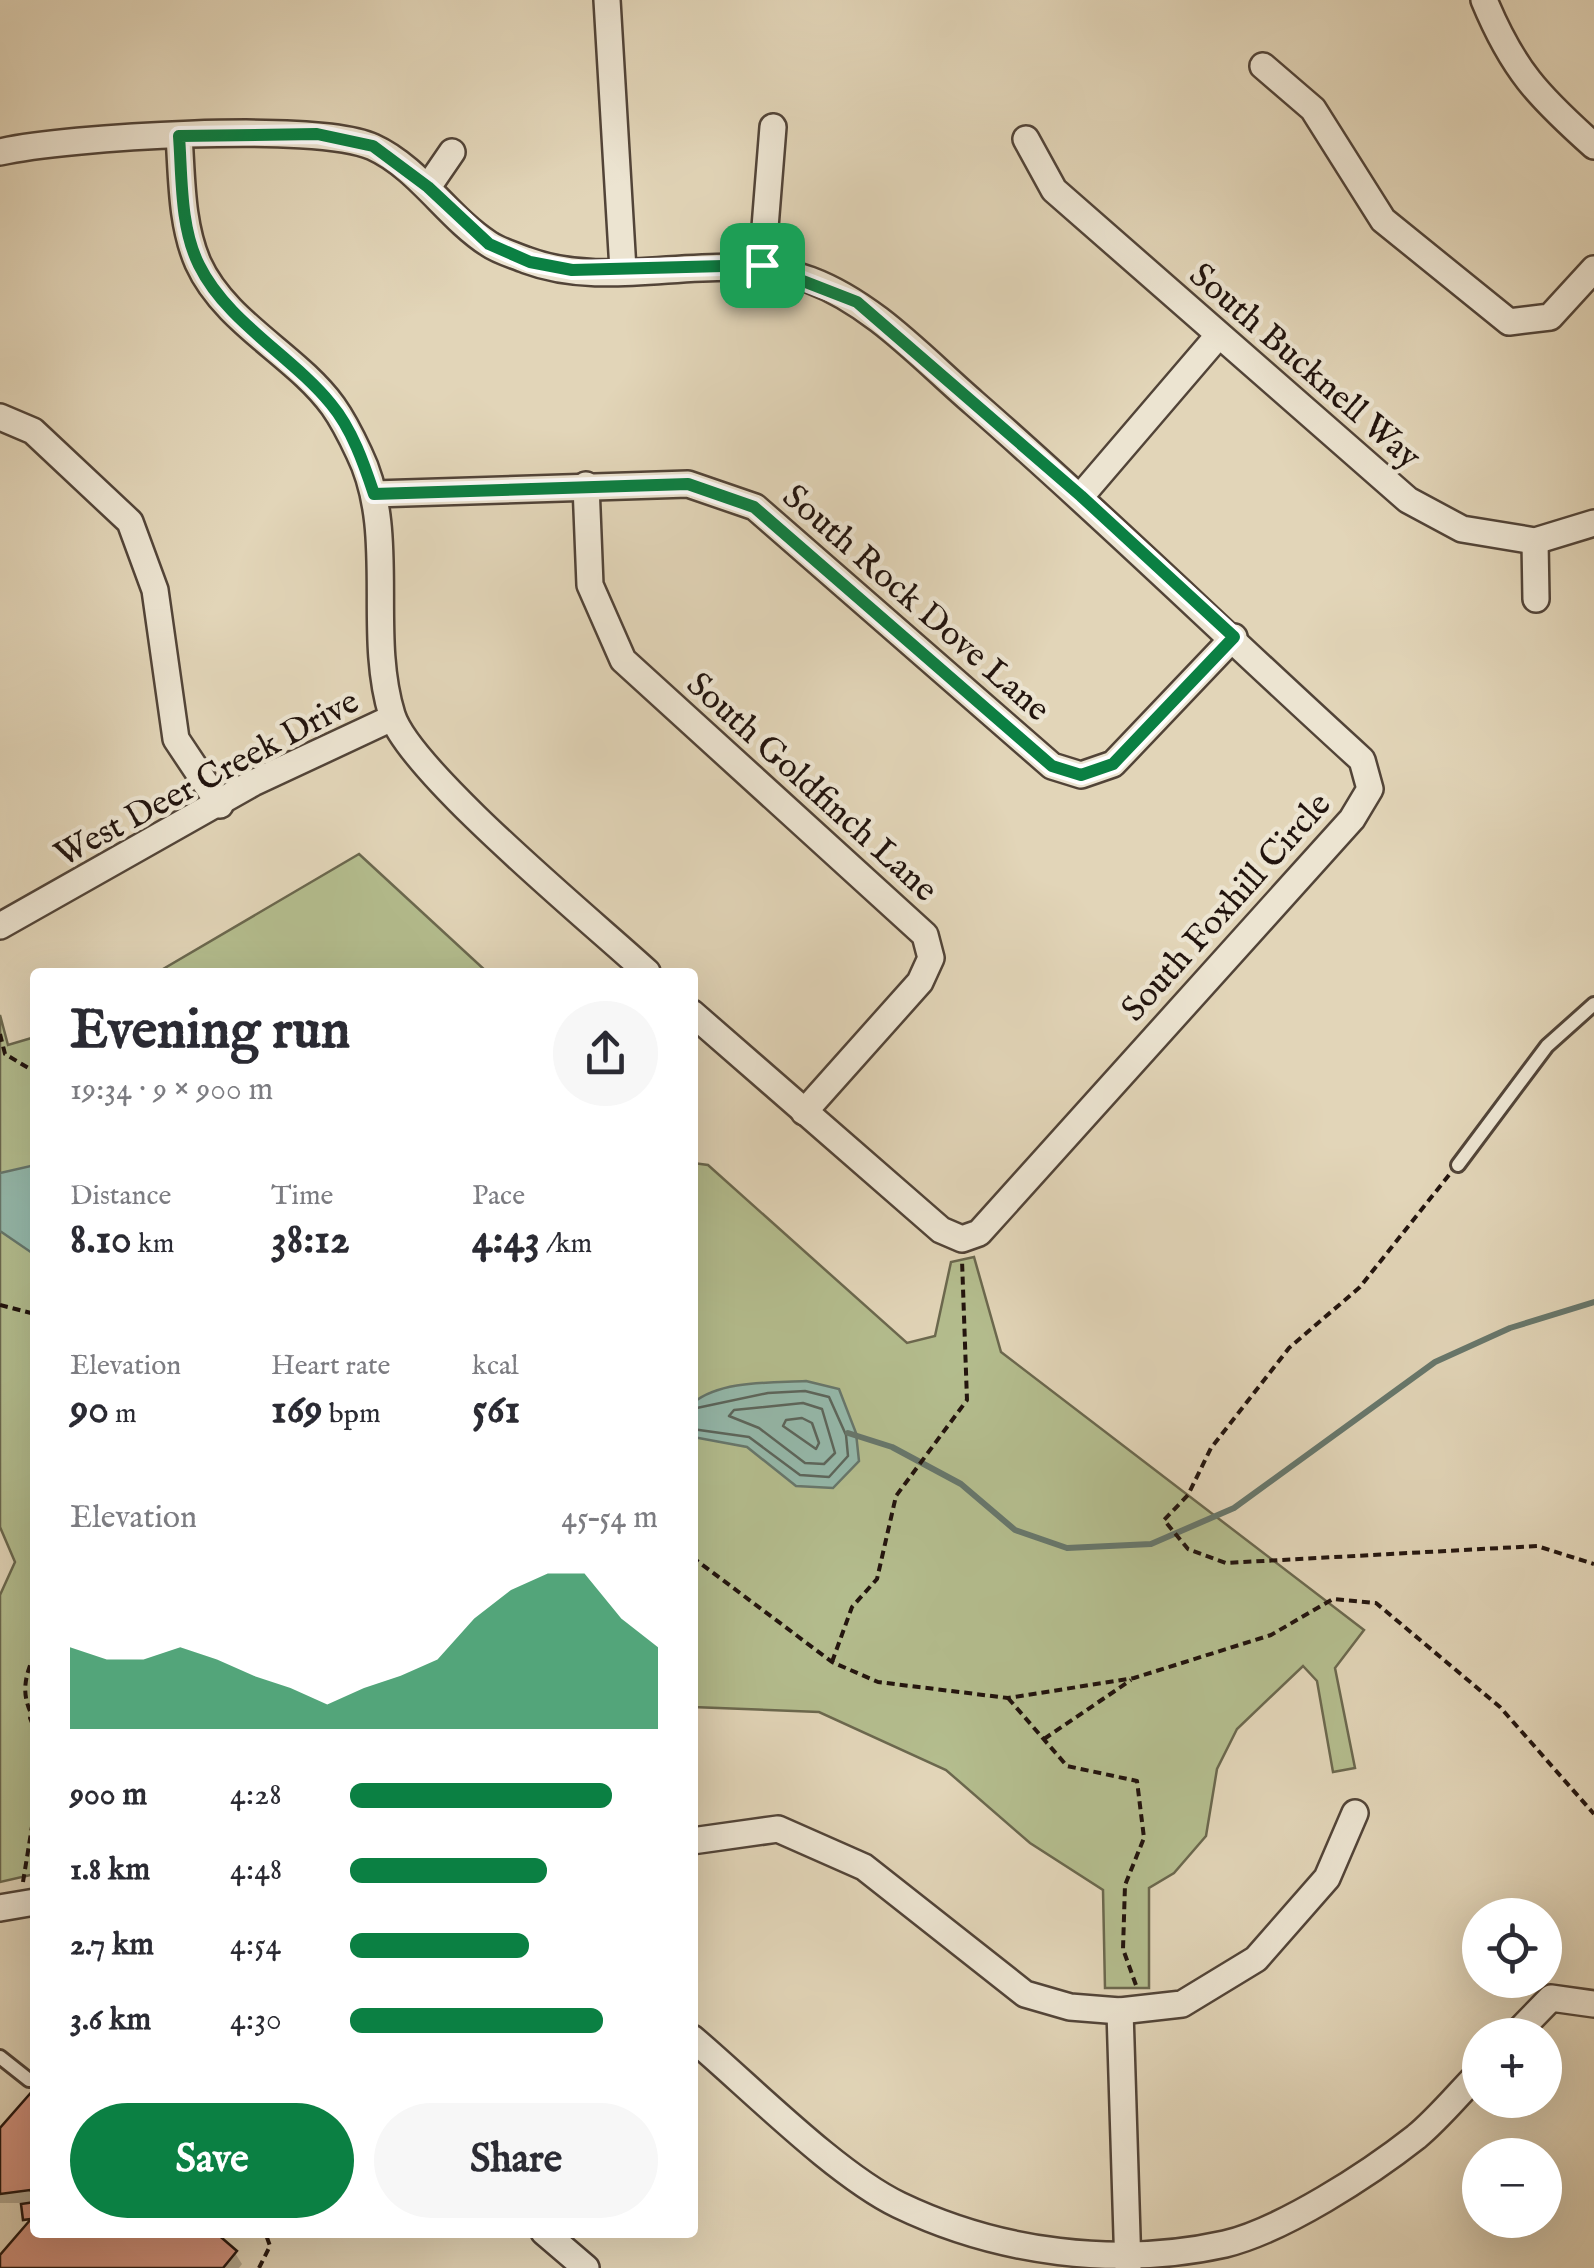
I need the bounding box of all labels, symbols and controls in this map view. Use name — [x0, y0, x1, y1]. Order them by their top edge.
pin — [720, 223, 805, 308]
icon: arrive — [735, 238, 790, 293]
street label: South Bucknell Way — [1179, 254, 1430, 480]
street label: South Rock Dove Lane — [772, 475, 1059, 732]
street label: South Goldfinch Lane — [676, 663, 946, 913]
street label: West Deer Creek Drive — [47, 680, 367, 878]
street label: South Foxhill Circle — [1112, 784, 1342, 1032]
text: Evening run — [70, 997, 350, 1067]
button: share — [553, 1001, 658, 1106]
text: 19:34 · 9 × 900 m — [70, 1070, 273, 1111]
text: Distance — [70, 1179, 171, 1214]
text: Time — [271, 1179, 333, 1214]
text: Pace — [472, 1179, 525, 1214]
text: 8.10 — [70, 1214, 132, 1267]
text: 38:12 — [271, 1214, 350, 1267]
text: 4:43 — [472, 1214, 540, 1267]
text: km — [132, 1227, 174, 1262]
text: /km — [540, 1227, 592, 1262]
text: Elevation — [70, 1349, 181, 1384]
text: Heart rate — [271, 1349, 390, 1384]
text: kcal — [472, 1349, 519, 1384]
text: 90 — [70, 1384, 109, 1437]
text: 169 — [271, 1384, 323, 1437]
text: 561 — [472, 1384, 520, 1437]
text: m — [109, 1397, 137, 1432]
text: bpm — [323, 1397, 381, 1432]
text: Elevation — [70, 1498, 197, 1539]
text: 45–54 m — [561, 1498, 658, 1539]
text: 900 m — [70, 1775, 147, 1816]
text: 4:28 — [230, 1775, 282, 1816]
text: 1.8 km — [70, 1850, 150, 1891]
text: 4:48 — [230, 1850, 282, 1891]
map controls — [1462, 1898, 1562, 2238]
button: locate — [1462, 1898, 1562, 1998]
text: 2.7 km — [70, 1925, 154, 1966]
text: 4:54 — [230, 1925, 281, 1966]
text: 3.6 km — [70, 2000, 151, 2041]
text: 4:30 — [230, 2000, 282, 2041]
button: + — [1462, 2018, 1562, 2118]
button: Save — [70, 2103, 354, 2218]
button: Share — [374, 2103, 658, 2218]
button: − — [1462, 2138, 1562, 2238]

